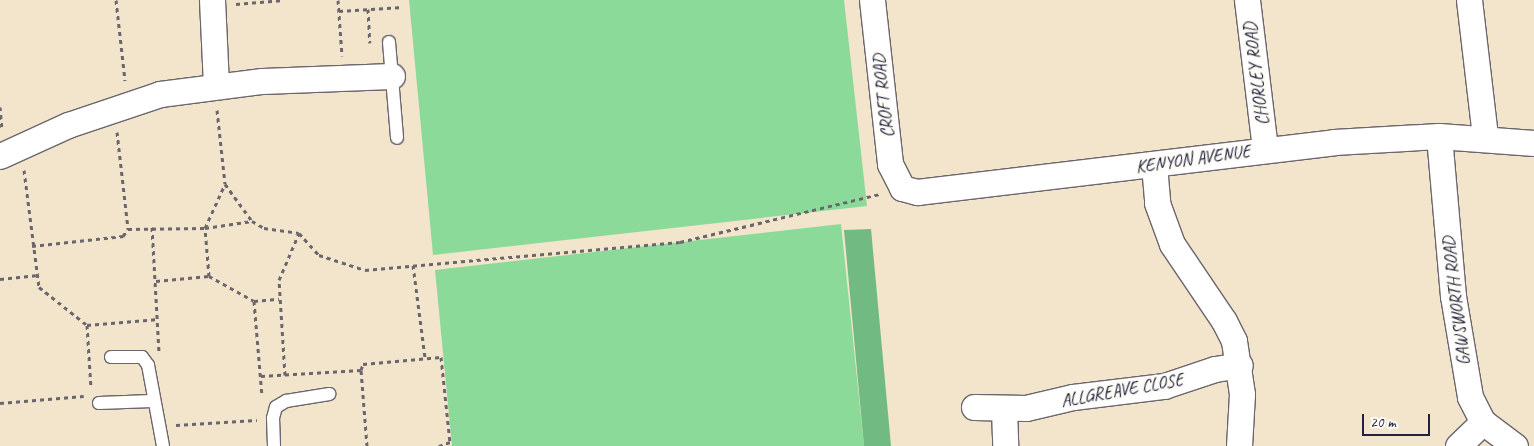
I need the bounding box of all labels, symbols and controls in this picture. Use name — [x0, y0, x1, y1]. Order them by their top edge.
street label: CHORLEY ROAD — [1239, 21, 1273, 127]
street label: CROFT ROAD — [868, 53, 898, 139]
street label: KENYON AVENUE — [1134, 140, 1252, 178]
street label: GAWSWORTH ROAD — [1437, 235, 1475, 367]
street label: ALLGREAVE CLOSE — [1059, 369, 1185, 411]
scale bar — [1364, 404, 1432, 436]
text: 20 m — [1370, 413, 1396, 432]

